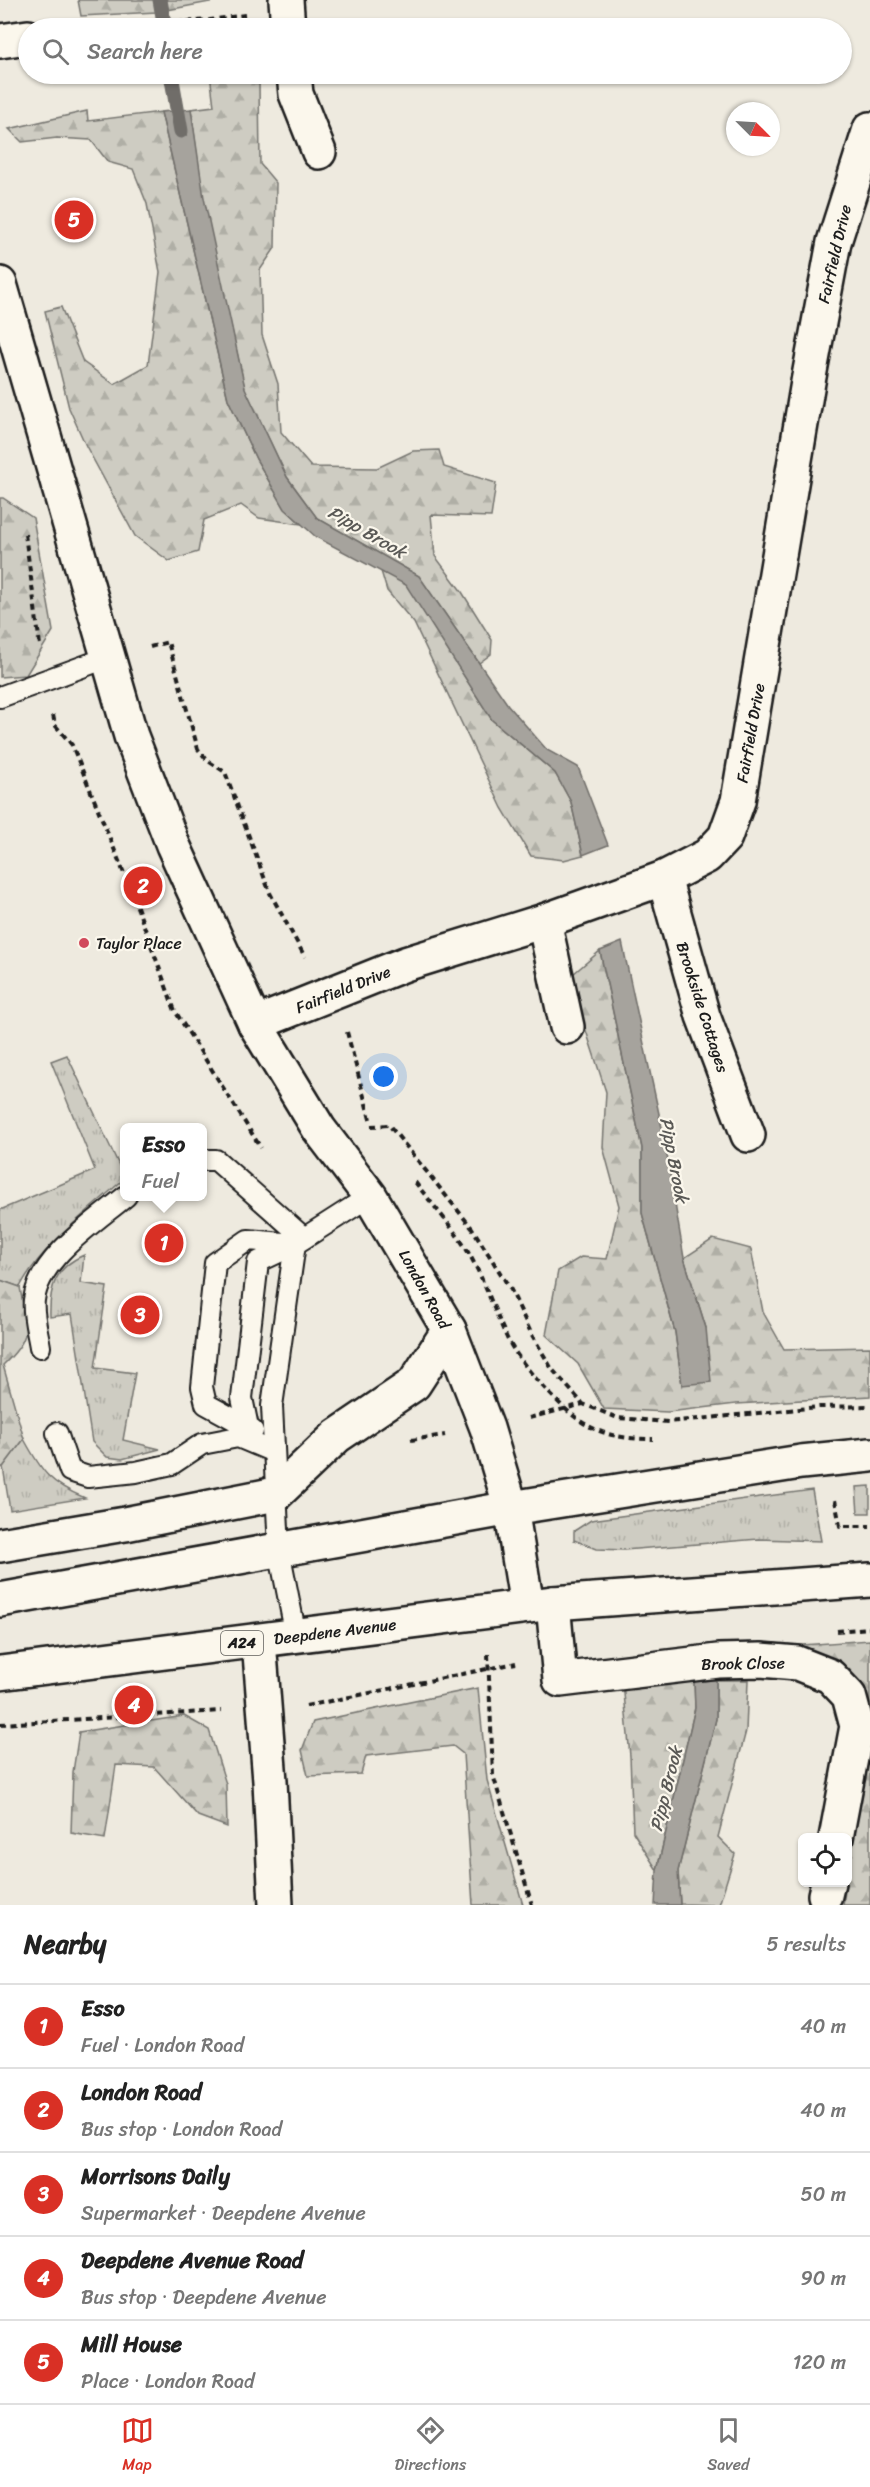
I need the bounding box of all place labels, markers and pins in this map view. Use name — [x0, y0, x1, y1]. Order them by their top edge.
pin: 5 — [54, 198, 94, 242]
pin: 2 — [124, 864, 162, 908]
place label: Taylor Place — [96, 929, 182, 958]
marker: Taylor Place — [77, 936, 91, 950]
pin: 1 — [144, 1220, 184, 1266]
pin: 3 — [120, 1292, 160, 1338]
pin: 4 — [114, 1682, 154, 1728]

